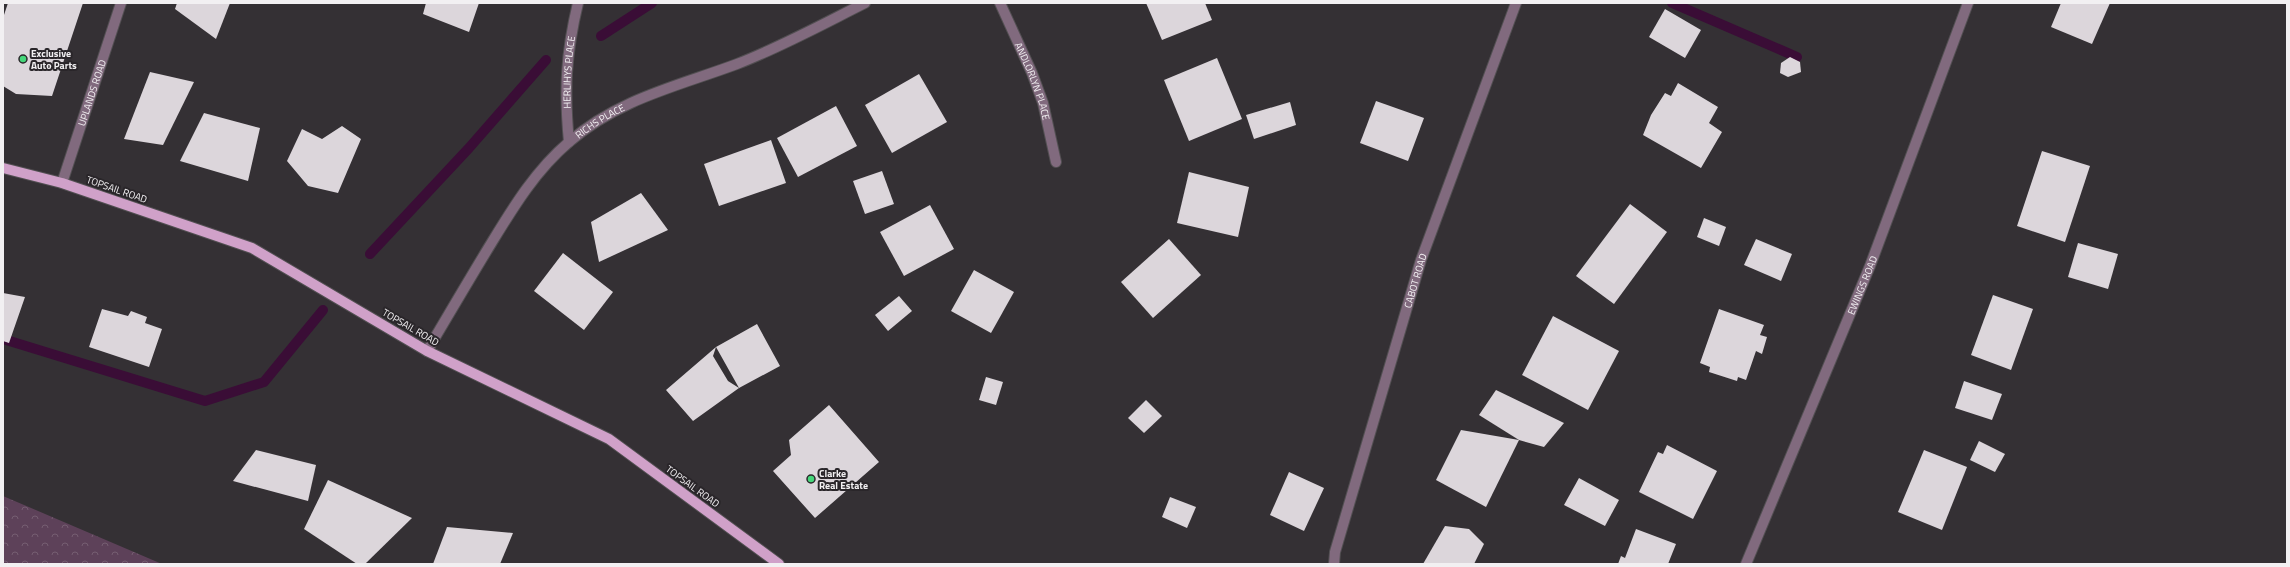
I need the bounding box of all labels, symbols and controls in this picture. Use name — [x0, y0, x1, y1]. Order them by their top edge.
street label: HERLIHYS PLACE — [559, 34, 579, 109]
street label: ANDLORLYN PLACE — [1011, 40, 1054, 122]
place label: Exclusive Auto Parts — [31, 46, 77, 73]
marker: Exclusive Auto Parts — [18, 54, 28, 64]
street label: UPLANDS ROAD — [74, 58, 110, 128]
street label: RICHS PLACE — [572, 100, 628, 142]
street label: TOPSAIL ROAD — [84, 172, 149, 207]
street label: CABOT ROAD — [1400, 251, 1431, 310]
street label: EWINGS ROAD — [1844, 254, 1881, 317]
street label: TOPSAIL ROAD — [380, 305, 442, 350]
street label: TOPSAIL ROAD — [663, 462, 723, 511]
place label: Clarke Real Estate — [819, 466, 868, 493]
marker: Clarke Real Estate — [806, 474, 816, 484]

